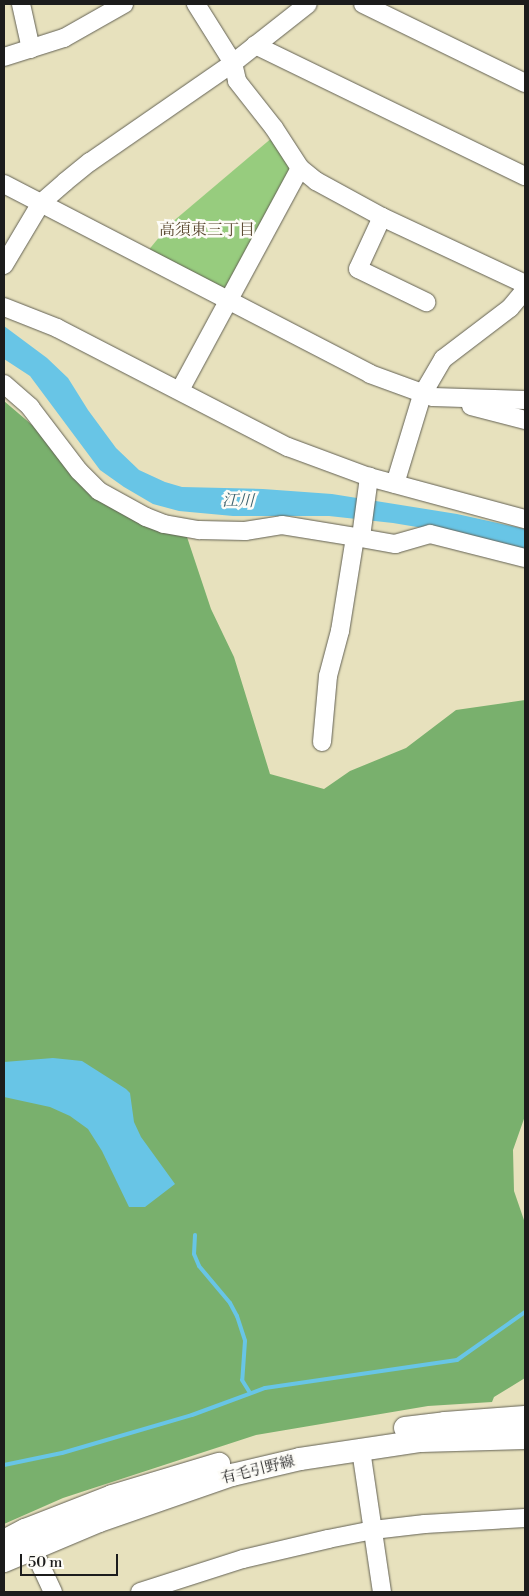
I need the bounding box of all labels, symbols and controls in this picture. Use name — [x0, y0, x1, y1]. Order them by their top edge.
district label: 高須東三丁目 — [159, 220, 255, 240]
water label: 江川 — [222, 491, 254, 511]
street label: 有毛引野線 — [219, 1452, 297, 1488]
scale bar — [22, 1544, 120, 1576]
text: 50 m — [28, 1553, 62, 1572]

